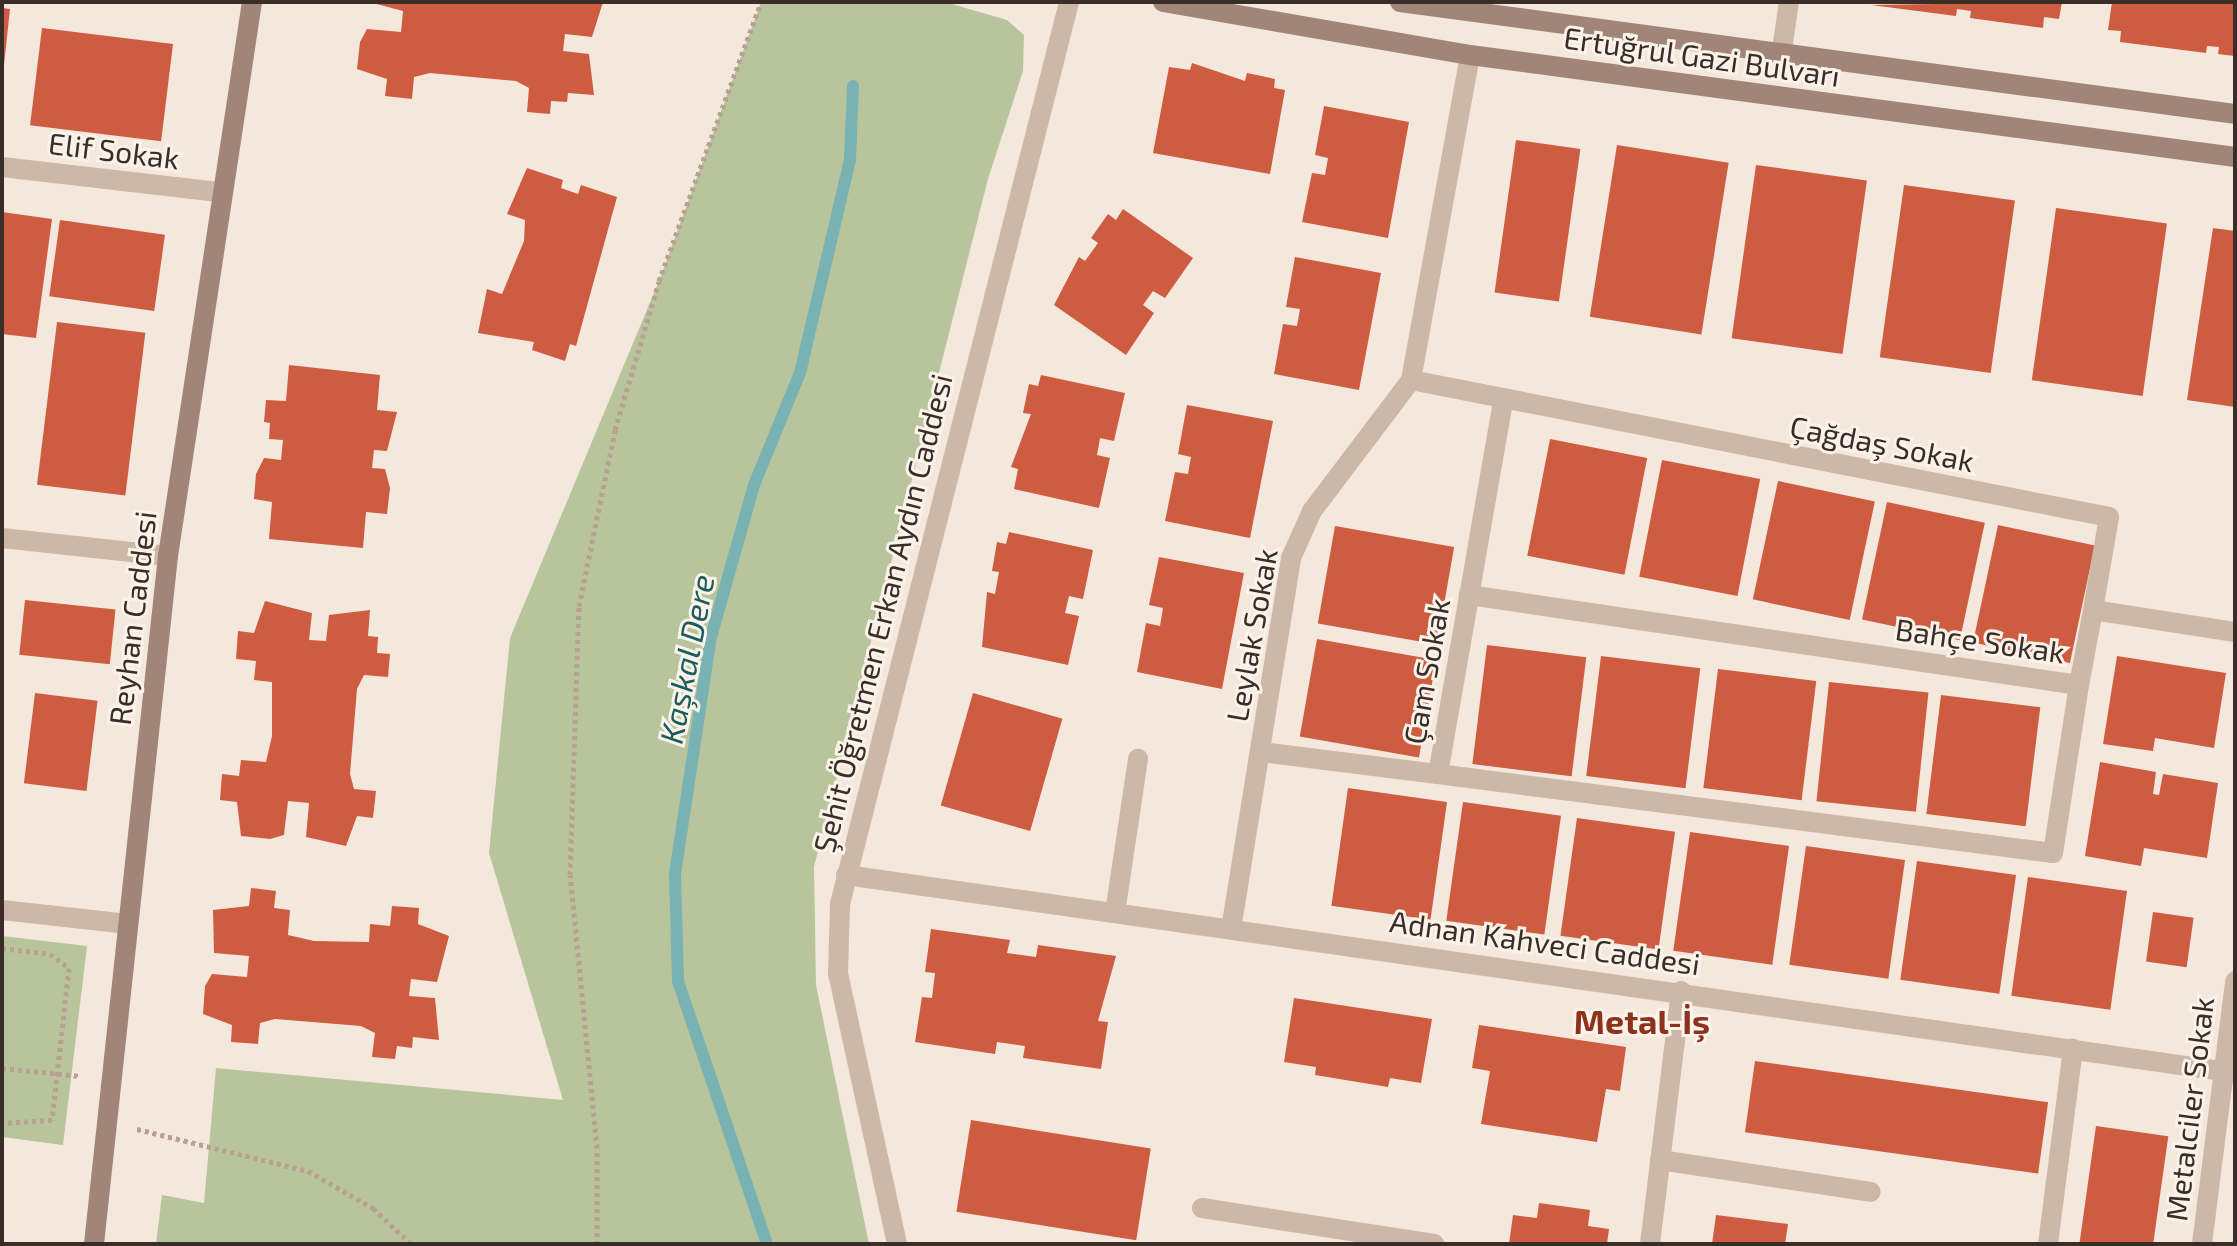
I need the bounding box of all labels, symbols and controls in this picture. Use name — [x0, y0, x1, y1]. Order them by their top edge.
street label: Ertuğrul Gazi Bulvarı — [1561, 19, 1843, 93]
street label: Elif Sokak — [46, 124, 182, 176]
street label: Şehit Öğretmen Erkan Aydın Caddesi — [805, 370, 959, 856]
street label: Çağdaş Sokak — [1787, 408, 1977, 478]
street label: Reyhan Caddesi — [101, 509, 163, 727]
street label: Leylak Sokak — [1218, 545, 1284, 725]
water label: Kaşkal Dere — [651, 571, 721, 747]
street label: Çam Sokak — [1395, 595, 1457, 747]
street label: Bahçe Sokak — [1893, 610, 2067, 670]
street label: Adnan Kahveci Caddesi — [1388, 902, 1702, 982]
street label: Metalciler Sokak — [2157, 995, 2221, 1223]
district label: Metal-İş — [1574, 1001, 1710, 1041]

